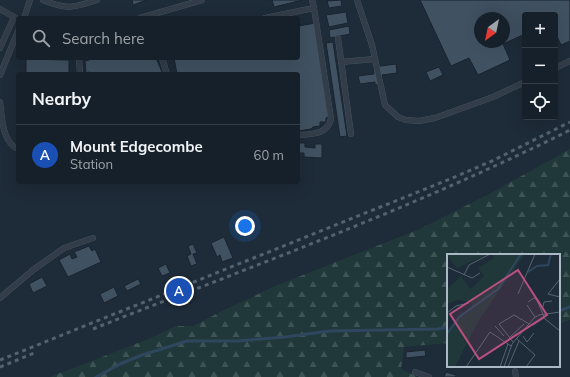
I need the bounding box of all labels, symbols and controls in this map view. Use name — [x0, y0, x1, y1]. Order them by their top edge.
north arrow — [474, 12, 510, 48]
map controls — [522, 12, 558, 120]
button: + — [522, 12, 558, 48]
search box — [16, 16, 300, 60]
icon: search — [30, 27, 52, 49]
text: Search here — [62, 29, 144, 48]
button: − — [522, 48, 558, 84]
button: locate — [522, 84, 558, 120]
text: Nearby — [32, 88, 91, 109]
text: Mount Edgecombe — [70, 137, 203, 156]
text: A — [40, 147, 50, 163]
text: 60 m — [254, 147, 284, 163]
text: Station — [70, 156, 113, 172]
your location — [235, 216, 255, 236]
inset map — [447, 254, 560, 367]
pin: A — [166, 276, 192, 306]

